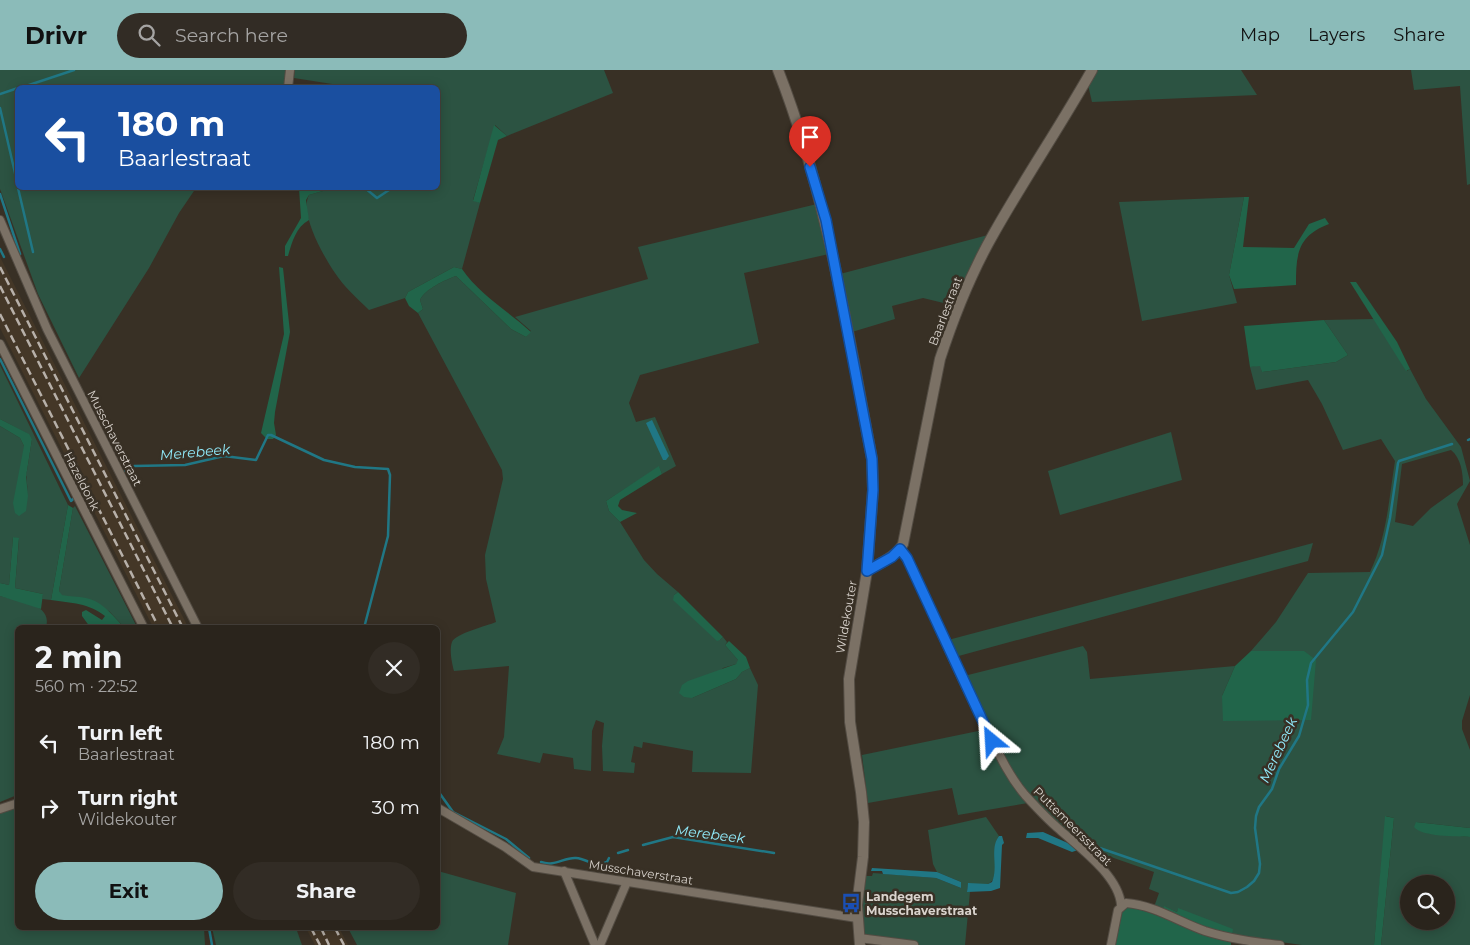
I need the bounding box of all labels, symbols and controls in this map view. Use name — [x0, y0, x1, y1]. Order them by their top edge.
search box — [117, 13, 467, 58]
text: Drivr — [25, 21, 87, 50]
icon: search — [135, 21, 163, 49]
text: Search here — [175, 24, 288, 47]
text: Map — [1240, 24, 1280, 46]
text: Layers — [1308, 24, 1365, 46]
text: Share — [1393, 24, 1445, 46]
text: 180 m — [118, 102, 225, 145]
icon: left — [35, 105, 100, 170]
pin — [789, 116, 831, 167]
icon: arrive — [796, 123, 824, 151]
text: Baarlestraat — [118, 145, 251, 172]
street label: Baarlestraat — [925, 274, 965, 348]
street label: Musschaverstraat — [84, 388, 146, 488]
water label: Merebeek — [159, 440, 232, 464]
street label: Hazeldonk — [61, 449, 104, 514]
street label: Wildekouter — [832, 579, 860, 655]
text: 2 min — [35, 639, 122, 676]
button: close — [368, 642, 420, 694]
text: 560 m · 22:52 — [35, 677, 138, 696]
position arrow — [965, 714, 1017, 766]
water label: Merebeek — [1255, 714, 1301, 786]
text: Turn left — [78, 722, 163, 745]
icon: left — [35, 729, 63, 757]
text: 180 m — [363, 731, 420, 754]
text: Baarlestraat — [78, 745, 175, 764]
street label: Puttemeersstraat — [1030, 783, 1116, 869]
text: Turn right — [78, 787, 178, 810]
icon: right — [35, 794, 63, 822]
text: 30 m — [372, 796, 420, 819]
text: Wildekouter — [78, 810, 177, 829]
water label: Merebeek — [674, 821, 747, 847]
street label: Musschaverstraat — [588, 856, 694, 888]
button: Exit — [35, 862, 223, 920]
button: Share — [233, 862, 420, 920]
map controls — [1400, 875, 1455, 930]
button: search — [1400, 875, 1455, 930]
place label: Landegem Musschaverstraat — [866, 889, 978, 918]
bus stop icon: Landegem Musschaverstraat — [840, 892, 862, 914]

